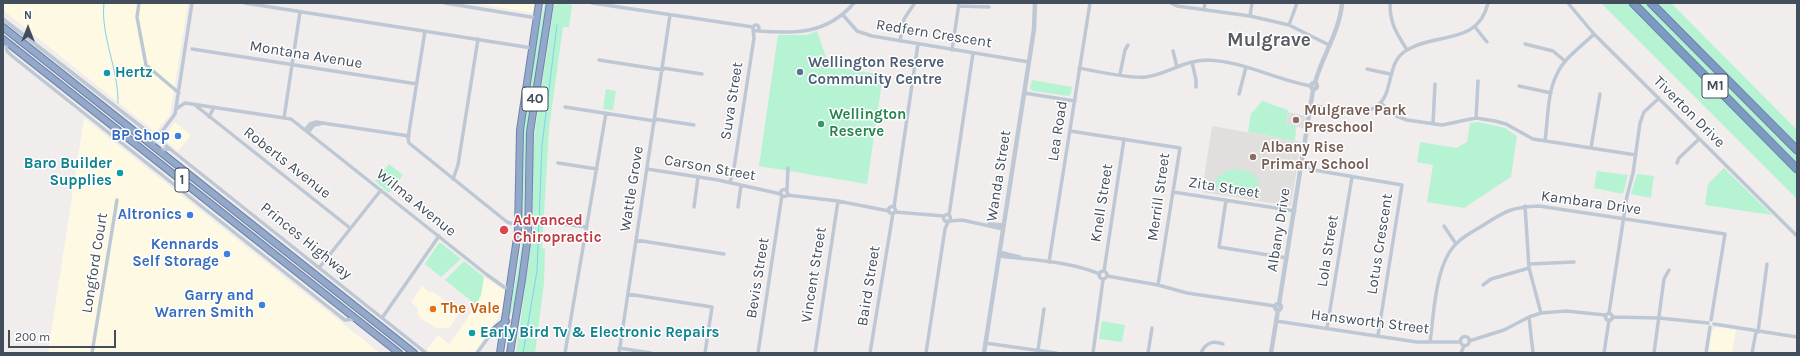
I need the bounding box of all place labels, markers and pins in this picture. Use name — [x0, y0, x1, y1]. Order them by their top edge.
place label: Wellington Reserve Community Centre — [808, 54, 944, 89]
place label: Hertz — [115, 64, 153, 82]
marker: Wellington Reserve Community Centre — [795, 67, 805, 77]
marker: Hertz — [102, 68, 112, 78]
place label: Mulgrave Park Preschool — [1304, 102, 1406, 137]
place label: Wellington Reserve — [829, 106, 906, 141]
marker: Mulgrave Park Preschool — [1291, 115, 1301, 125]
marker: Wellington Reserve — [816, 119, 826, 129]
place label: BP Shop — [111, 127, 170, 145]
marker: BP Shop — [173, 131, 183, 141]
place label: Albany Rise Primary School — [1261, 139, 1369, 174]
marker: Albany Rise Primary School — [1248, 152, 1258, 162]
place label: Baro Builder Supplies — [24, 155, 112, 190]
marker: Baro Builder Supplies — [115, 168, 125, 178]
place label: Altronics — [118, 206, 182, 224]
marker: Altronics — [185, 210, 195, 220]
place label: Advanced Chiropractic — [513, 212, 602, 247]
marker: Advanced Chiropractic — [498, 224, 510, 236]
place label: Kennards Self Storage — [132, 236, 219, 271]
marker: Kennards Self Storage — [222, 249, 232, 259]
place label: Garry and Warren Smith — [155, 287, 254, 322]
marker: Garry and Warren Smith — [257, 300, 267, 310]
place label: The Vale — [441, 300, 500, 318]
marker: The Vale — [428, 304, 438, 314]
place label: Early Bird Tv & Electronic Repairs — [480, 324, 719, 342]
marker: Early Bird Tv & Electronic Repairs — [467, 328, 477, 338]

